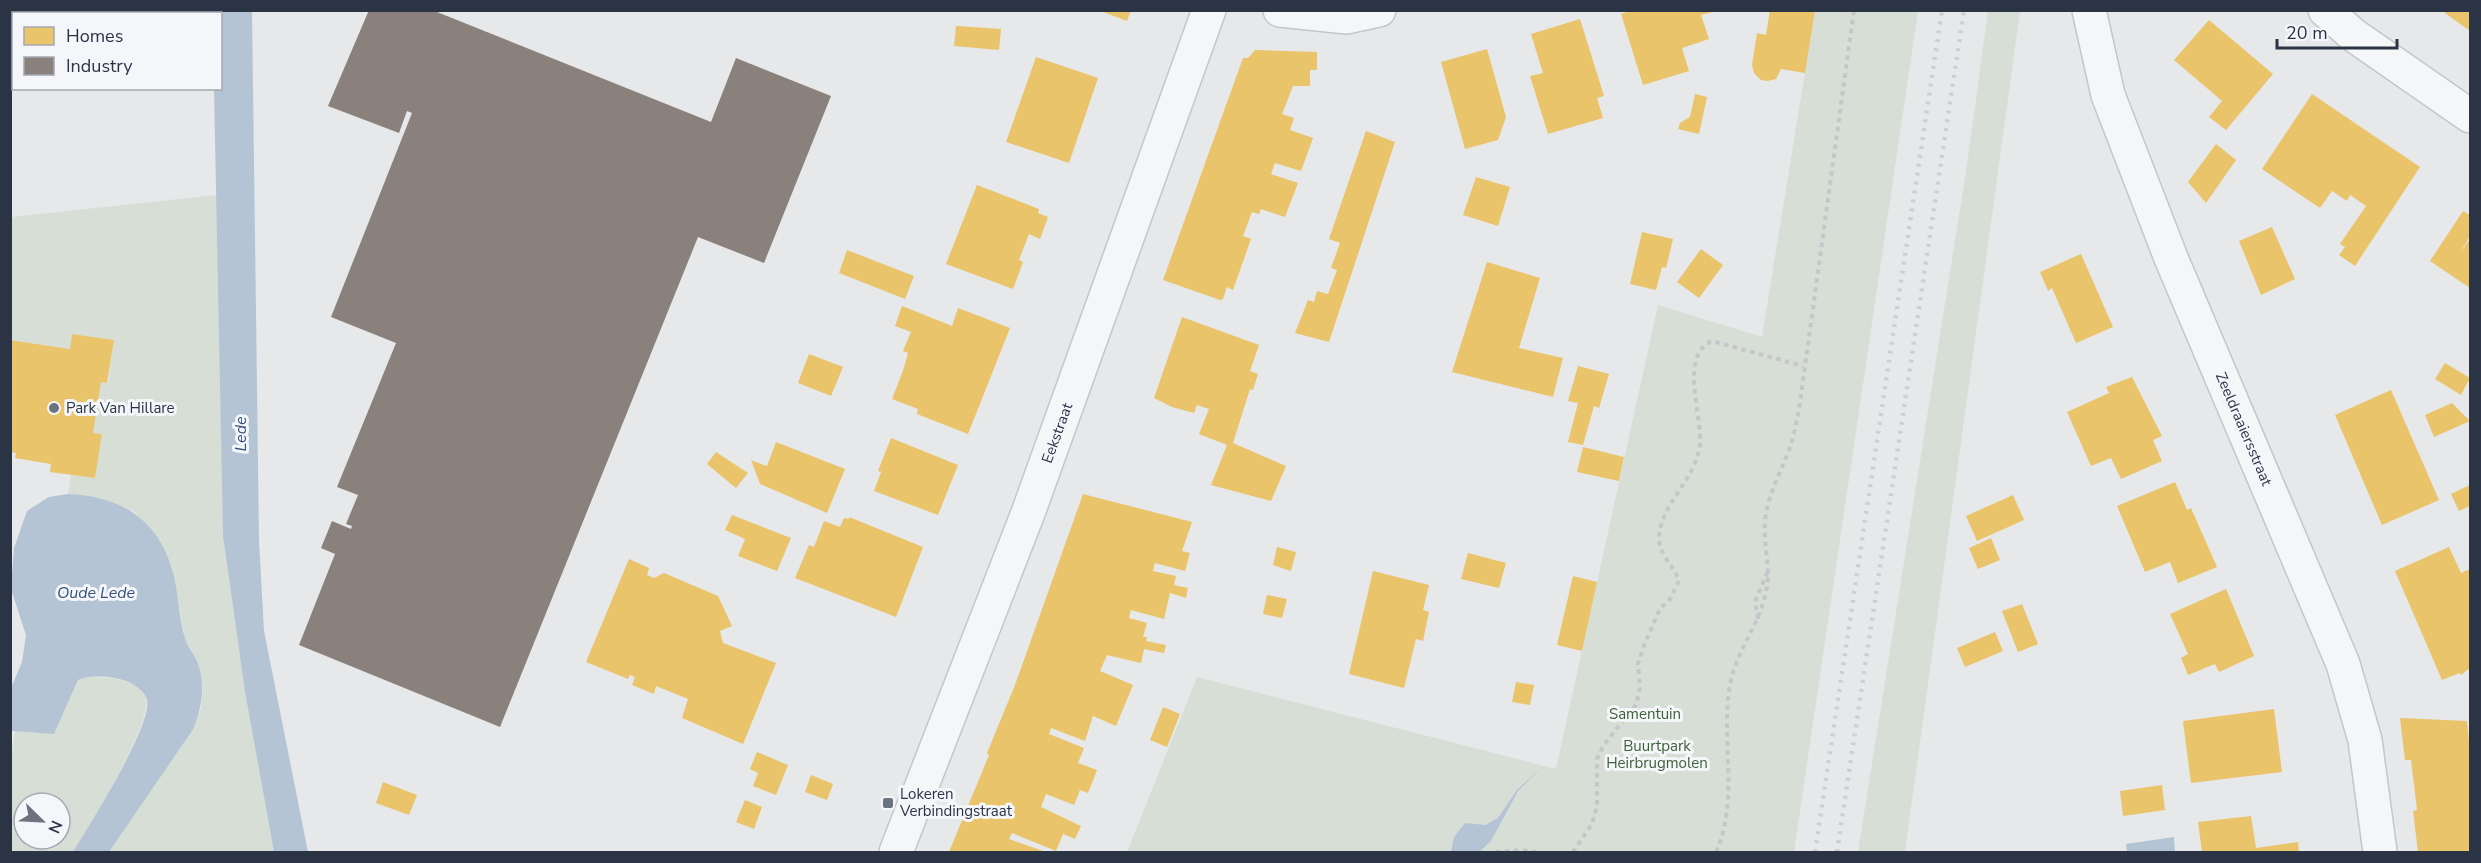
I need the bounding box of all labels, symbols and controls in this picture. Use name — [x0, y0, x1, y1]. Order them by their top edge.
legend — [12, 12, 222, 90]
scale bar — [2277, 12, 2397, 50]
text: 20 m — [2286, 21, 2328, 45]
text: Homes — [66, 24, 123, 48]
text: Industry — [66, 54, 133, 78]
street label: Zeeldraaiersstraat — [2211, 369, 2277, 490]
place label: Park Van Hillare — [66, 398, 175, 418]
street label: Eekstraat — [1037, 399, 1077, 466]
marker: Park Van Hillare — [47, 401, 61, 415]
water label: Lede — [230, 416, 252, 451]
water label: Oude Lede — [57, 582, 136, 604]
park label: Samentuin — [1609, 704, 1681, 724]
park label: Buurtpark Heirbrugmolen — [1606, 736, 1708, 773]
place label: Lokeren Verbindingstraat — [899, 784, 1013, 821]
north arrow — [12, 791, 72, 851]
marker: Lokeren Verbindingstraat — [881, 796, 895, 810]
text: N — [42, 817, 67, 837]

